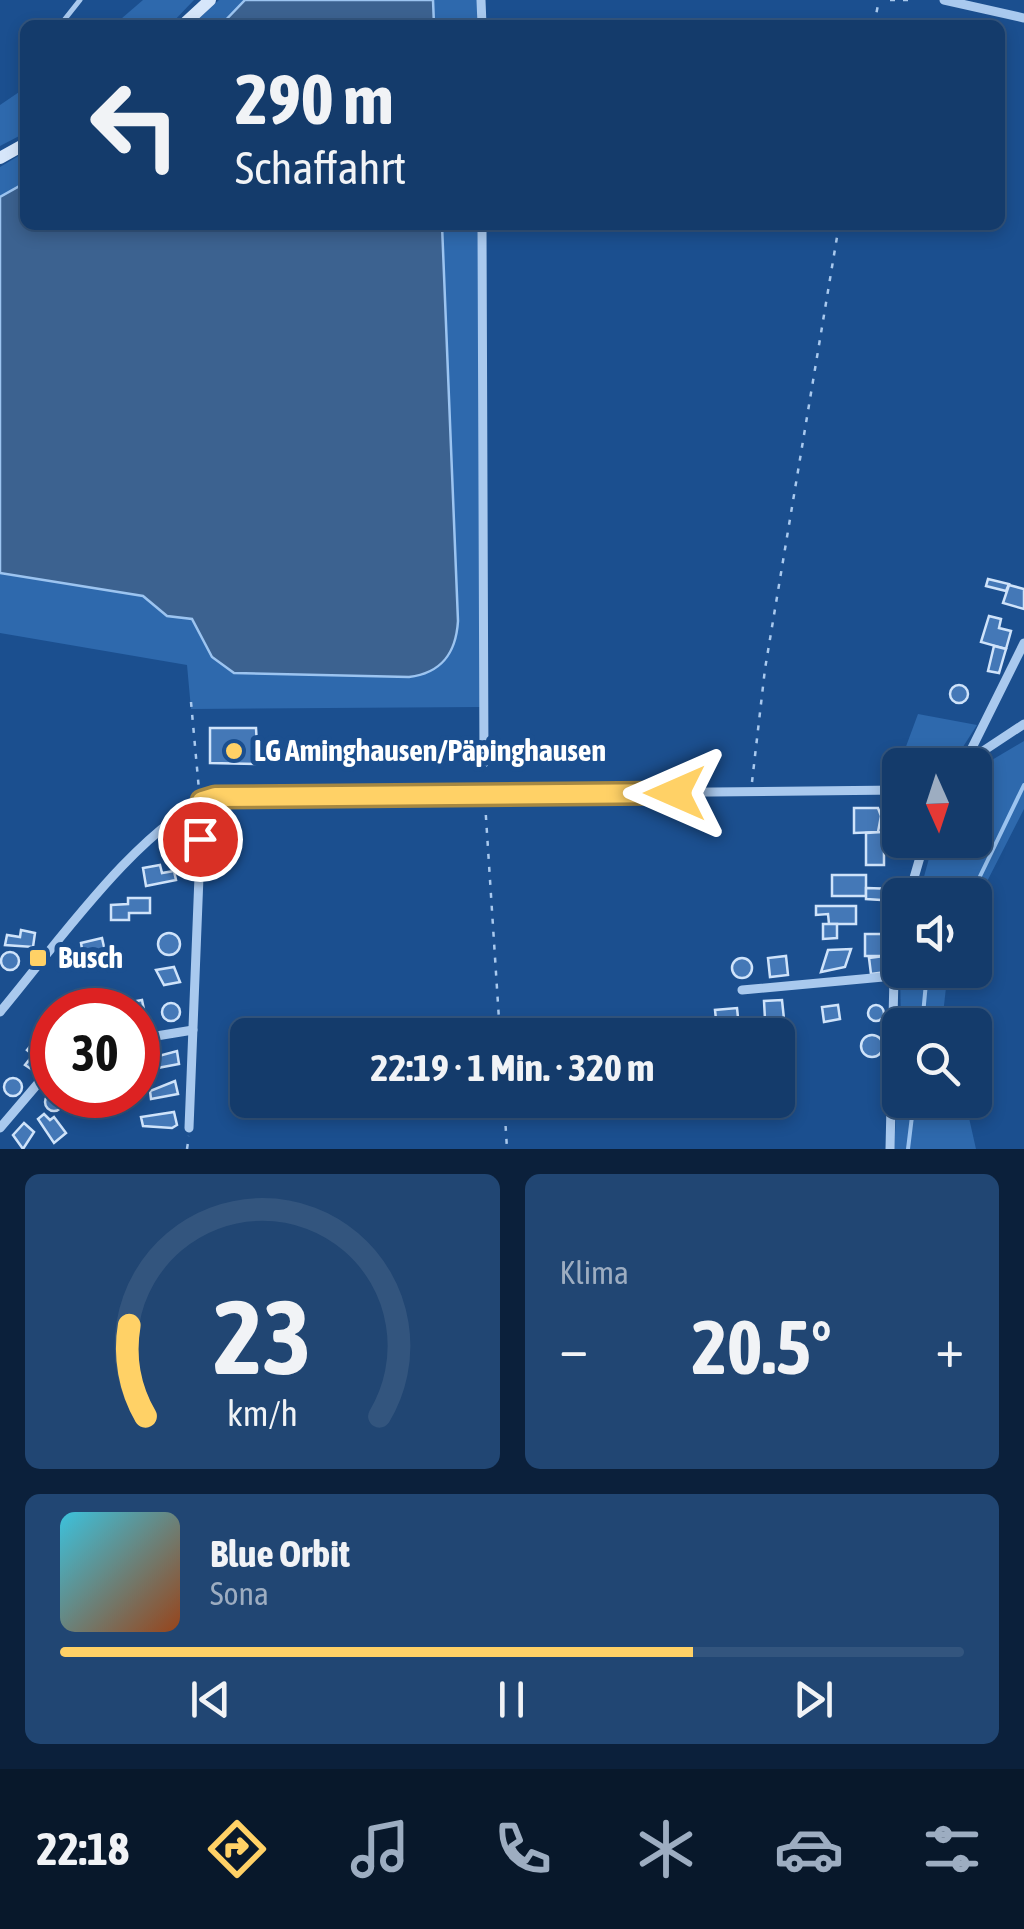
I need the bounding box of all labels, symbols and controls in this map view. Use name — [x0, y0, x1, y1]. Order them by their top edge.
text: 290 m — [235, 59, 394, 139]
icon: left — [70, 60, 200, 190]
text: Schaffahrt — [235, 142, 406, 194]
place label: LG Aminghausen/Päpinghausen — [254, 733, 606, 767]
marker: LG Aminghausen/Päpinghausen — [223, 740, 245, 762]
position arrow — [623, 741, 727, 845]
north arrow — [882, 748, 992, 858]
map controls — [882, 748, 992, 1118]
pin — [158, 797, 243, 882]
icon: arrive — [173, 812, 228, 867]
button: sound — [882, 878, 992, 988]
place label: Busch — [58, 940, 123, 974]
marker: Busch — [27, 947, 49, 969]
speed limit sign: 30 — [30, 988, 160, 1118]
button: search — [882, 1008, 992, 1118]
text: 22:19 · 1 Min. · 320 m — [371, 1046, 654, 1089]
text: Klima — [560, 1254, 629, 1291]
text: 23 — [213, 1277, 311, 1396]
text: 20.5° — [692, 1304, 832, 1390]
text: − — [560, 1316, 588, 1379]
text: + — [935, 1316, 964, 1379]
text: km/h — [227, 1393, 298, 1434]
text: Blue Orbit — [210, 1532, 350, 1575]
text: Sona — [210, 1575, 269, 1612]
icon: previous — [183, 1672, 238, 1727]
icon: pause — [484, 1672, 539, 1727]
icon: next — [786, 1672, 841, 1727]
icon: directions — [202, 1814, 272, 1884]
icon: music — [345, 1814, 415, 1884]
icon: phone — [488, 1814, 558, 1884]
icon: climate — [631, 1814, 701, 1884]
icon: car — [774, 1814, 844, 1884]
icon: filters — [917, 1814, 987, 1884]
text: 22:18 — [37, 1823, 129, 1875]

